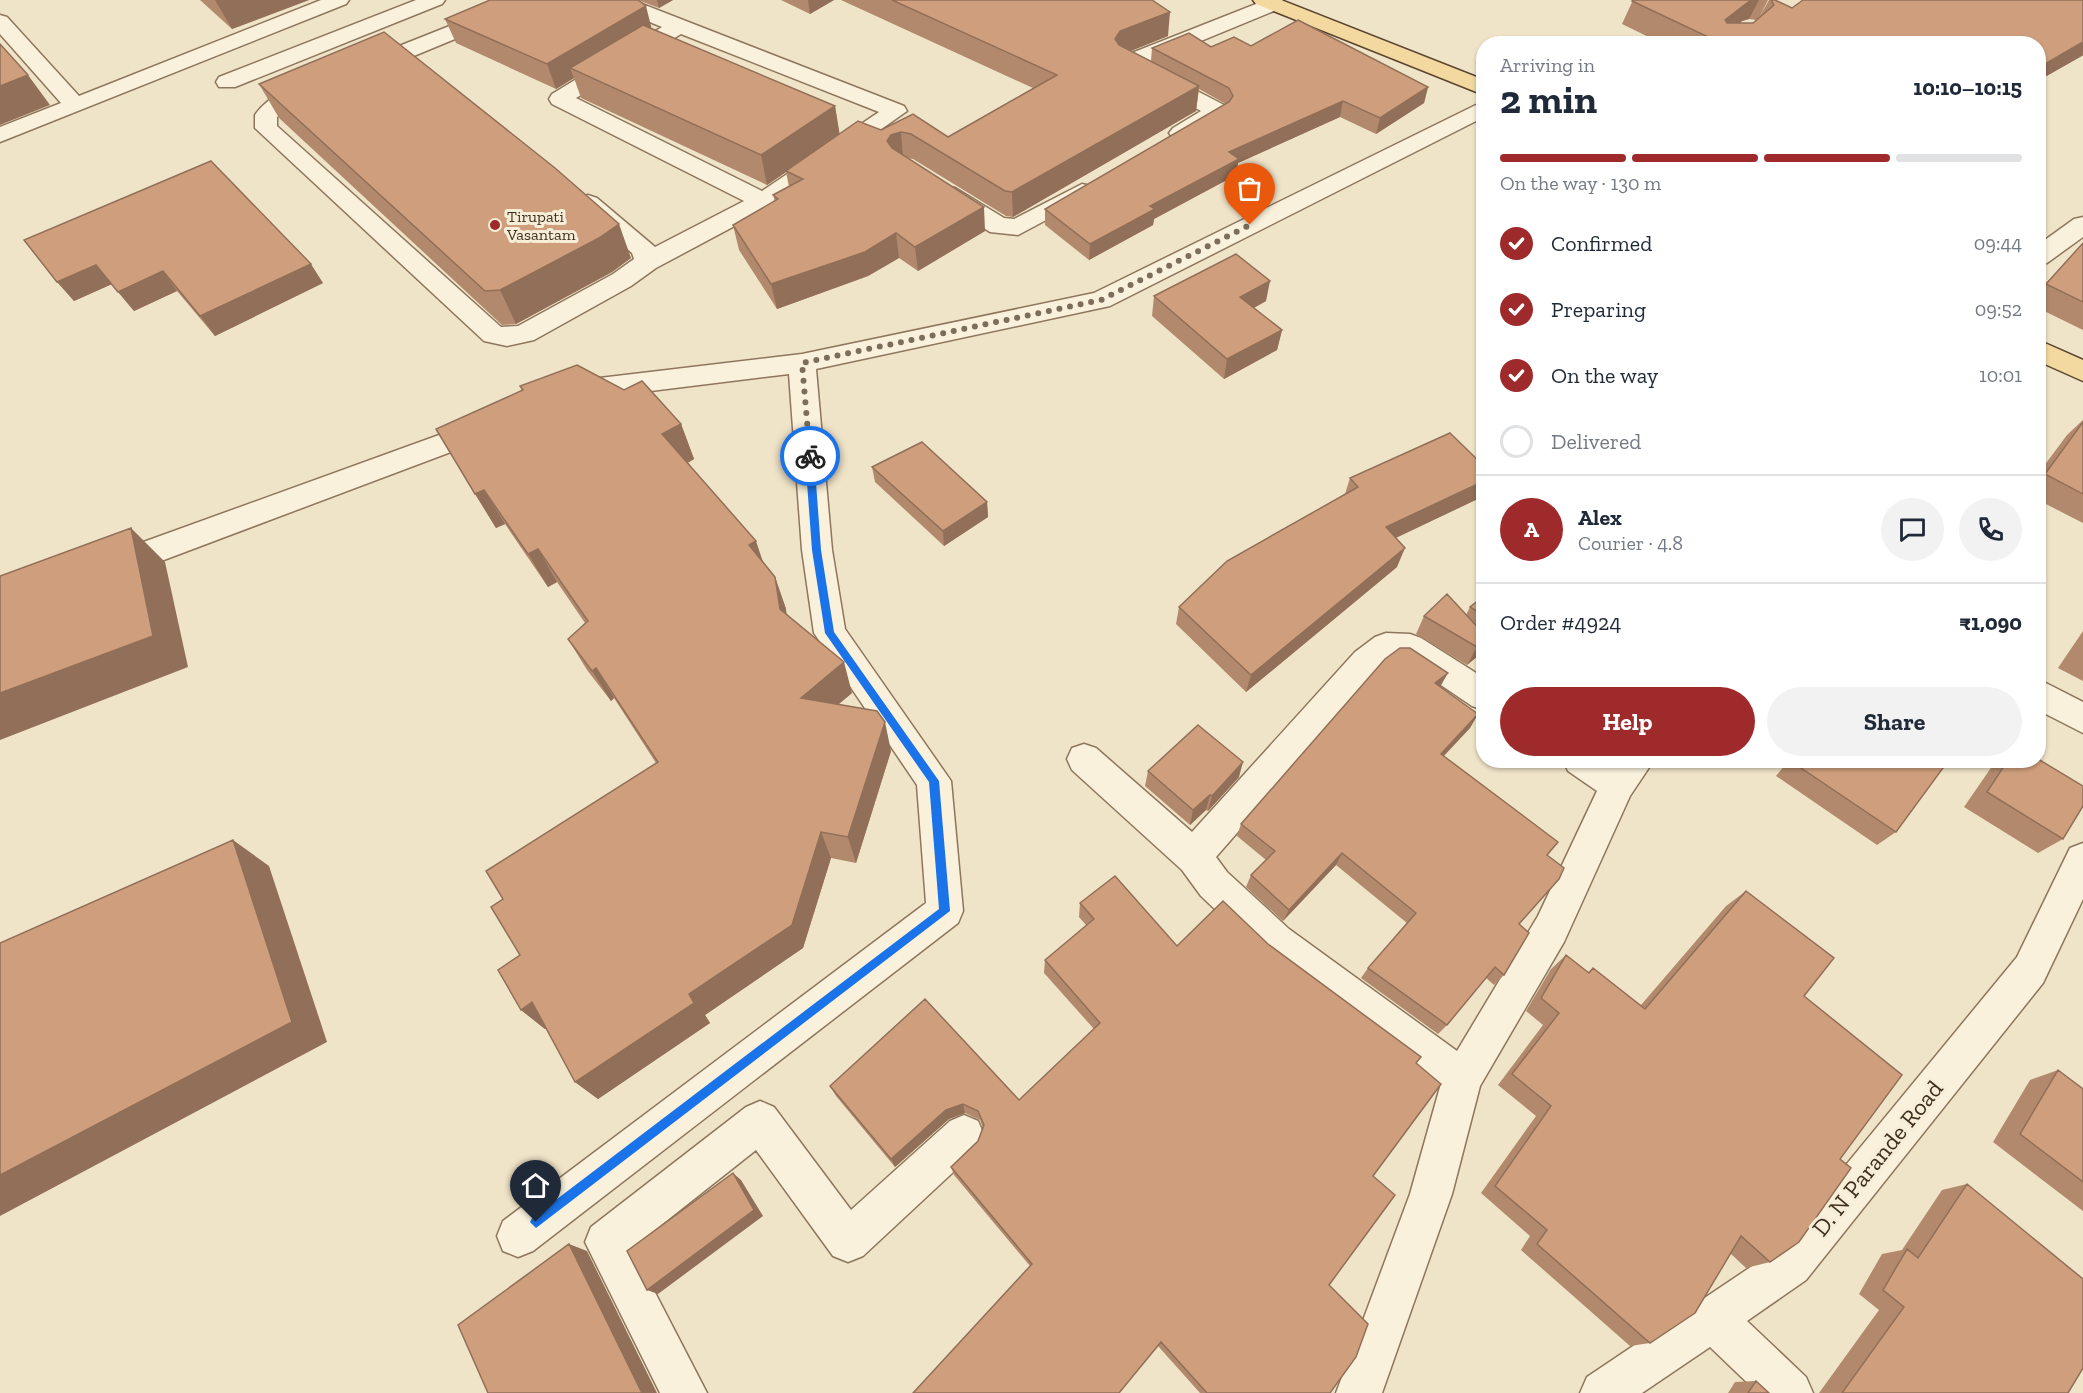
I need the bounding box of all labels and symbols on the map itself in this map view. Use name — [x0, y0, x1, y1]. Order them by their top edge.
pin — [1224, 163, 1275, 225]
place label: Tirupati Vasantam — [506, 207, 576, 244]
marker: Tirupati Vasantam — [488, 218, 502, 232]
courier — [780, 426, 840, 486]
street label: D. N Parande Road — [1805, 1074, 1949, 1242]
pin — [510, 1160, 561, 1222]

